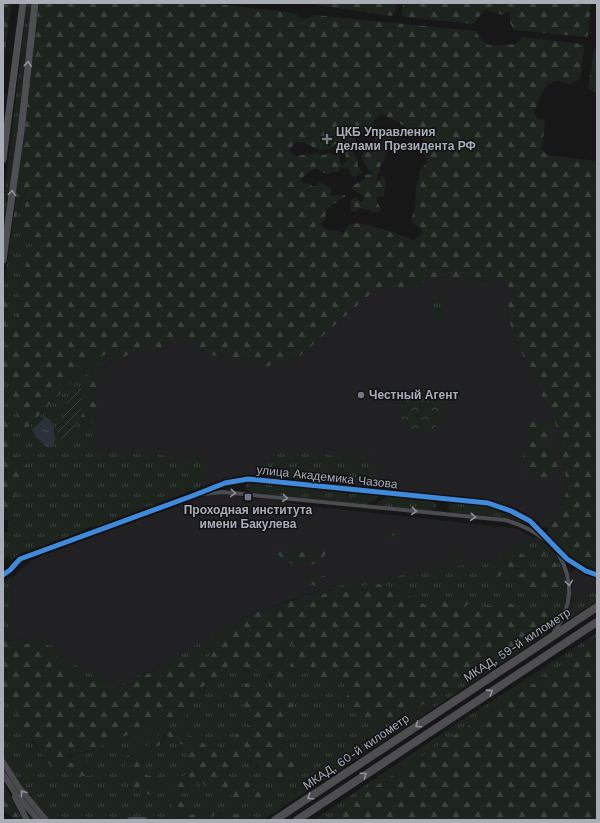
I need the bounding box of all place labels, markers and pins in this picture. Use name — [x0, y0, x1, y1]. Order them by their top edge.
place label: ЦКБ Управления делами Президента РФ — [336, 125, 476, 153]
marker: ЦКБ Управления делами Президента РФ — [321, 133, 333, 145]
place label: Честный Агент — [369, 388, 458, 402]
marker: Честный Агент — [356, 390, 366, 400]
marker: Проходная института имени Бакулева — [243, 492, 253, 502]
place label: Проходная института имени Бакулева — [184, 503, 313, 531]

